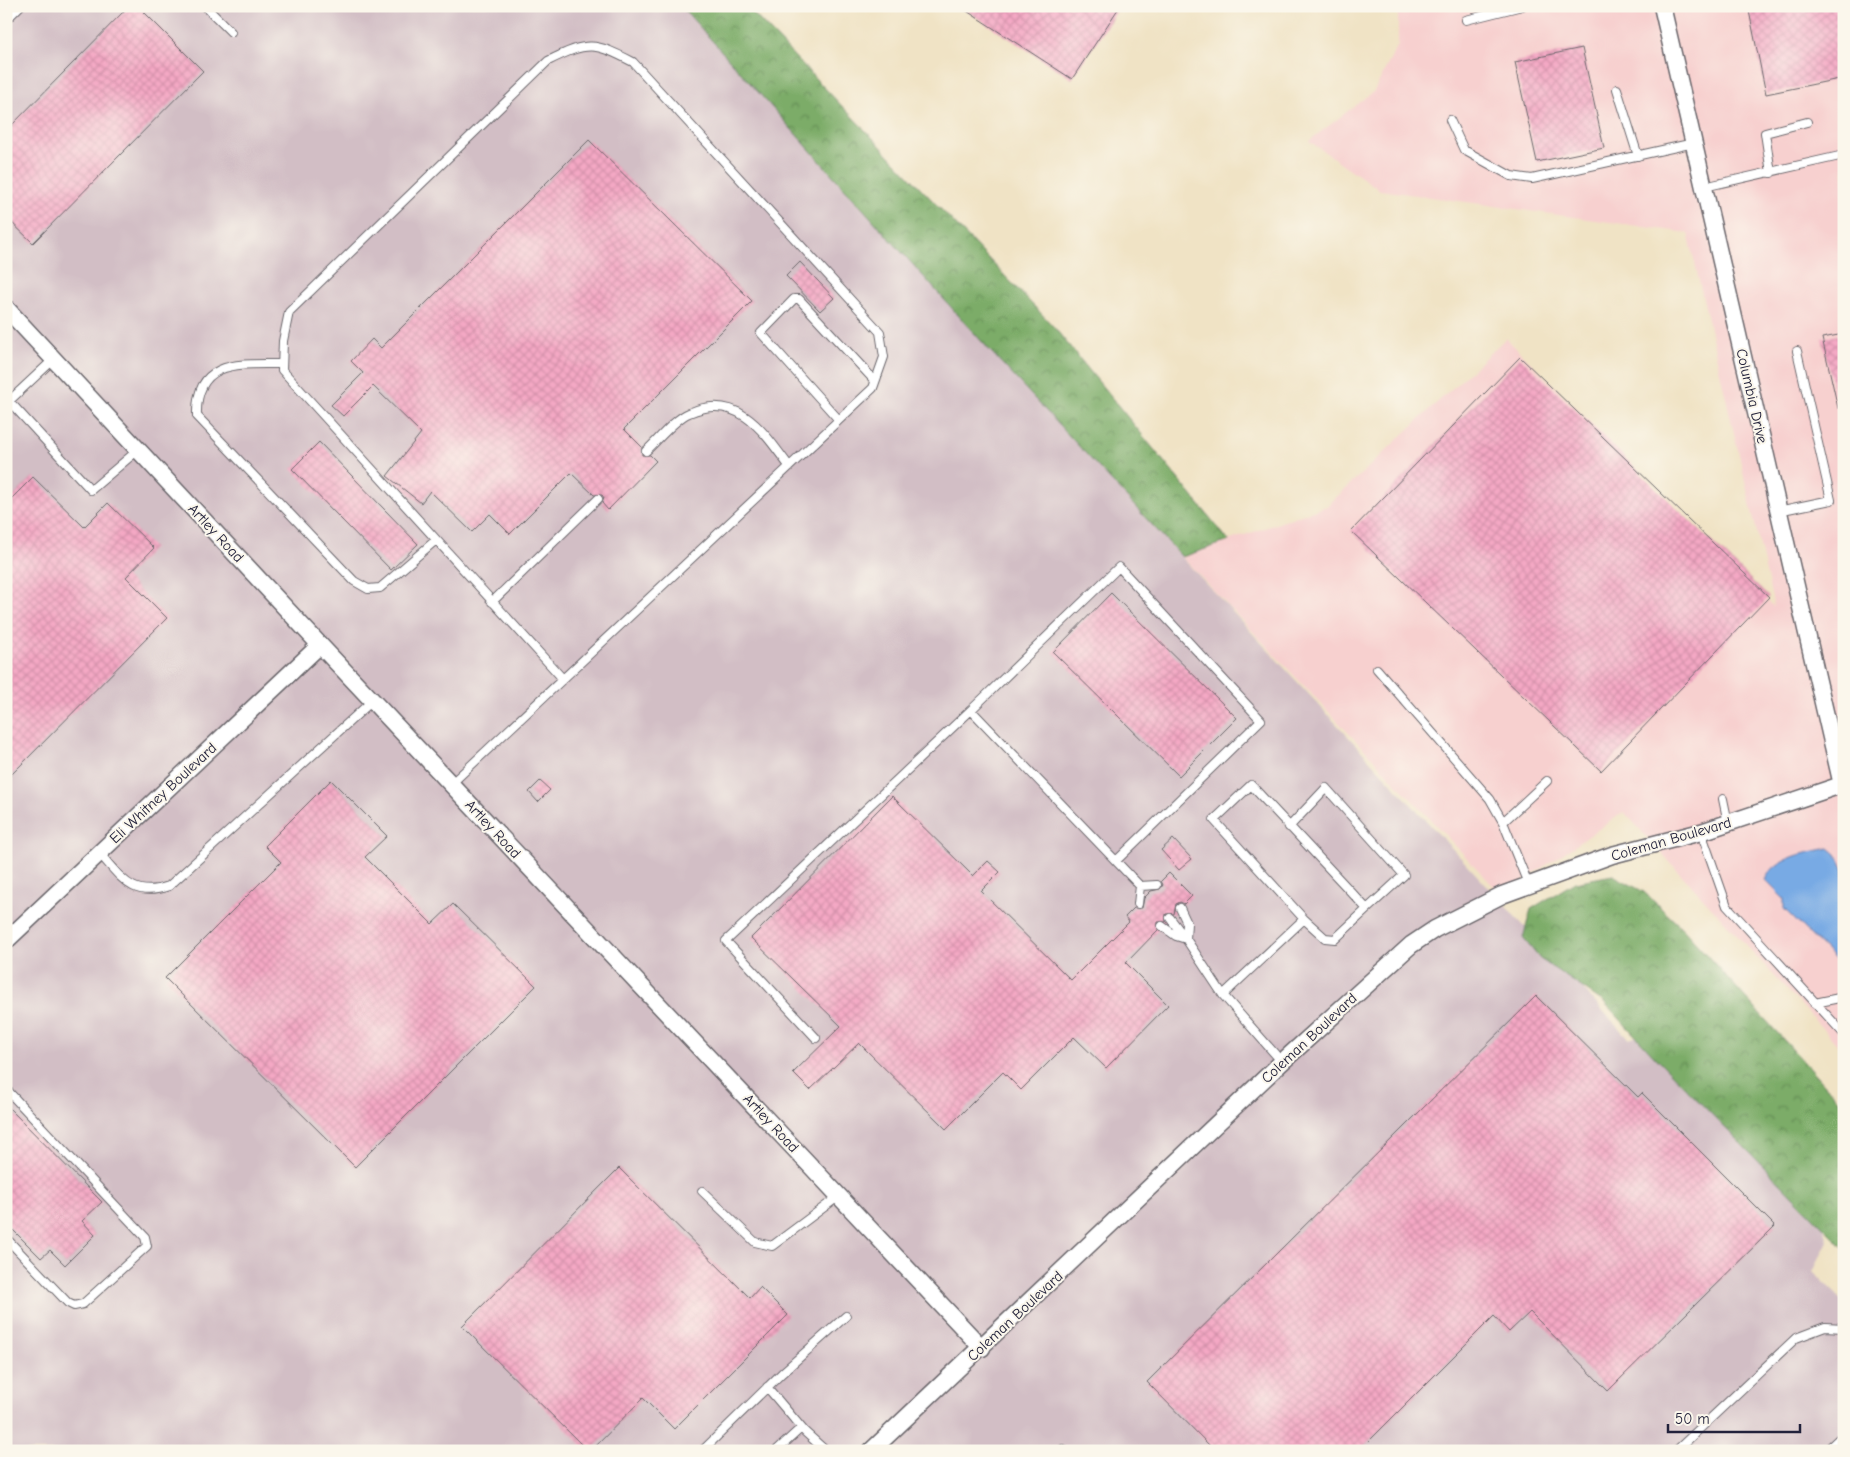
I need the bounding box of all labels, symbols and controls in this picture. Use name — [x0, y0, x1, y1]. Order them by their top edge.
street label: Columbia Drive — [1732, 347, 1772, 446]
street label: Artley Road — [184, 500, 248, 566]
street label: Eli Whitney Boulevard — [106, 739, 220, 847]
street label: Artley Road — [461, 796, 525, 862]
street label: Coleman Boulevard — [1609, 813, 1733, 865]
street label: Coleman Boulevard — [1257, 989, 1361, 1087]
street label: Artley Road — [739, 1090, 803, 1156]
street label: Coleman Boulevard — [963, 1267, 1067, 1365]
scale bar — [1668, 1402, 1800, 1434]
text: 50 m — [1675, 1410, 1710, 1428]

